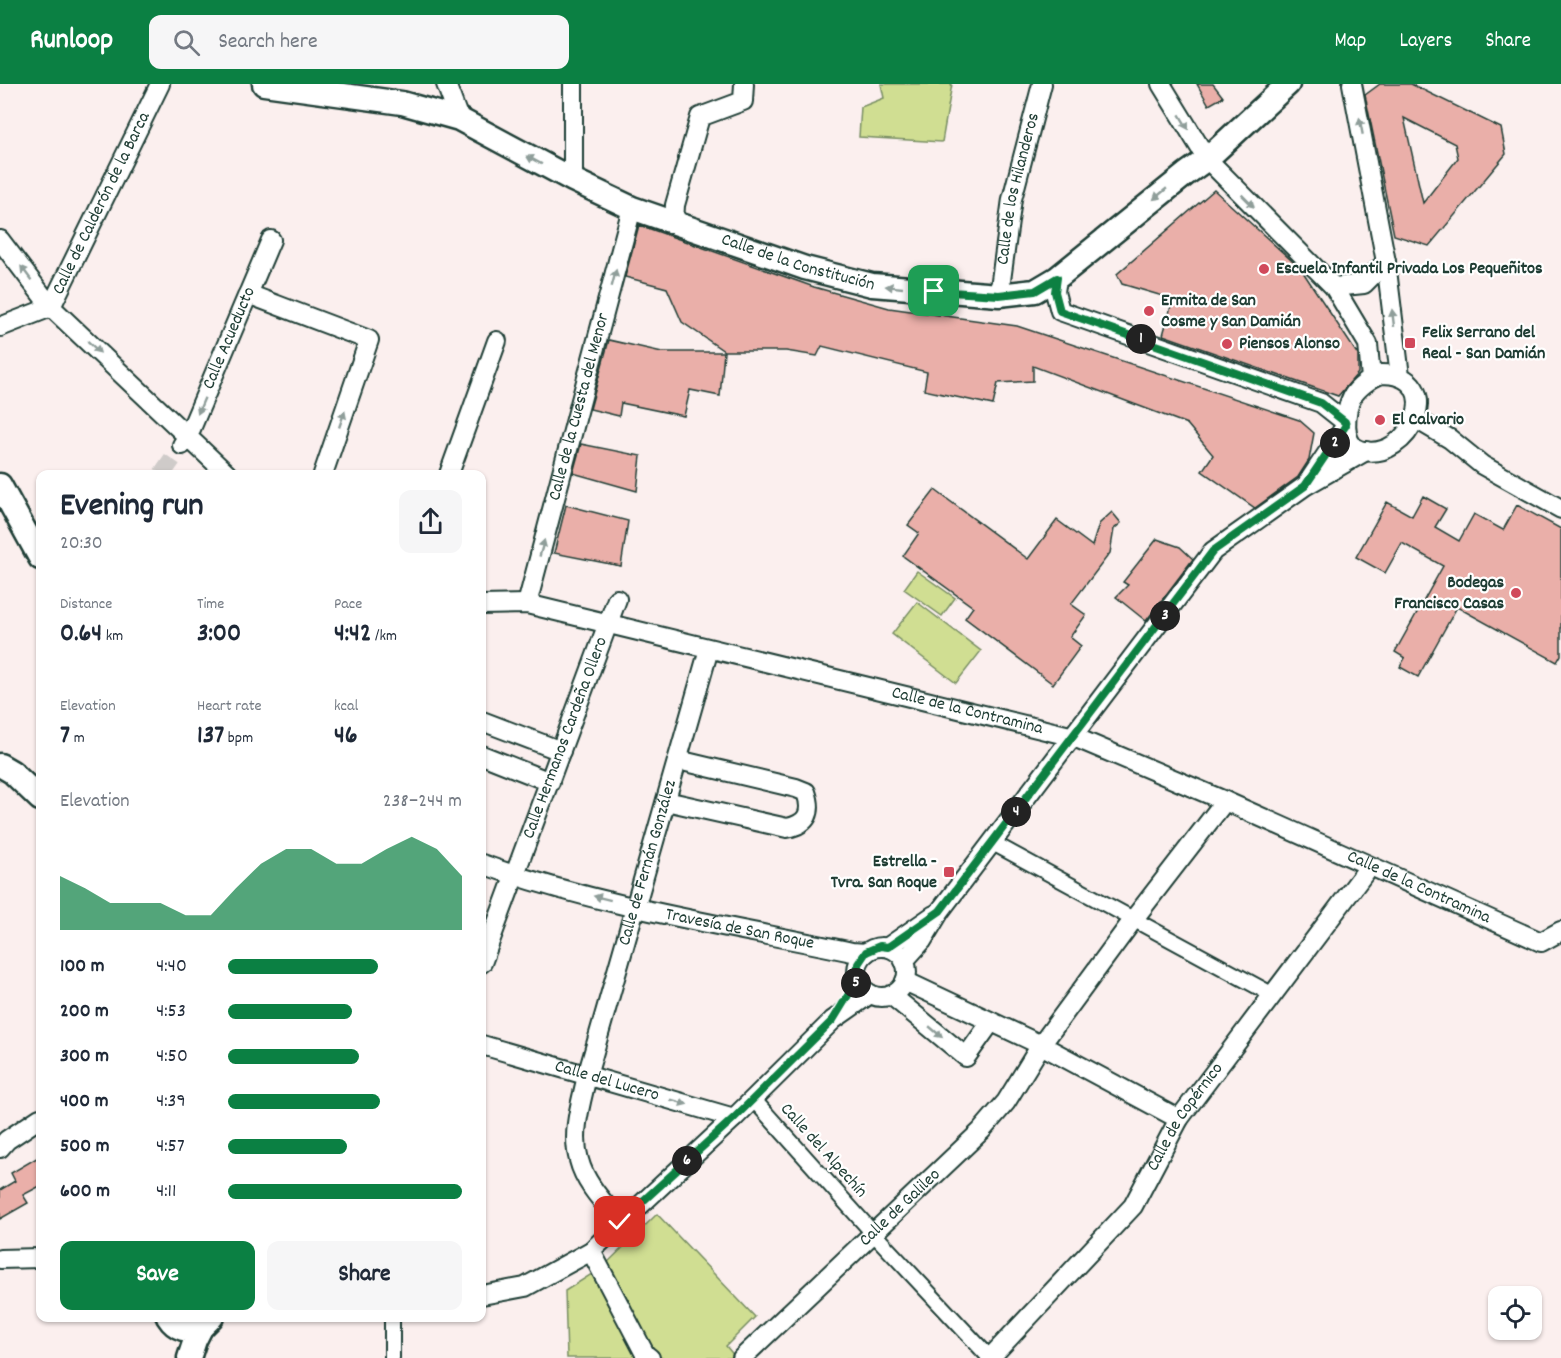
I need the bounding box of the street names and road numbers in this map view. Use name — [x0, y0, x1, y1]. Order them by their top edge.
street label: Calle de Calderón de la Barca — [46, 107, 157, 299]
street label: Calle de los Hilanderos — [991, 110, 1046, 266]
street label: Calle de la Constitución — [718, 227, 877, 298]
street label: Calle Acueducto — [197, 283, 262, 393]
street label: Calle de la Cuesta del Menor — [542, 310, 616, 503]
street label: Calle Hermanos Cardeña Ollero — [517, 633, 614, 842]
street label: Calle de la Contramina — [889, 681, 1046, 742]
street label: Calle de Fernán González — [612, 777, 683, 949]
street label: Calle de la Contramina — [1343, 844, 1495, 931]
street label: Travesía de San Roque — [663, 902, 816, 956]
street label: Calle del Lucero — [552, 1054, 662, 1108]
street label: Calle de Copérnico — [1141, 1058, 1230, 1176]
street label: Calle del Alpechín — [774, 1098, 872, 1204]
street label: Calle de Galileo — [854, 1163, 946, 1253]

